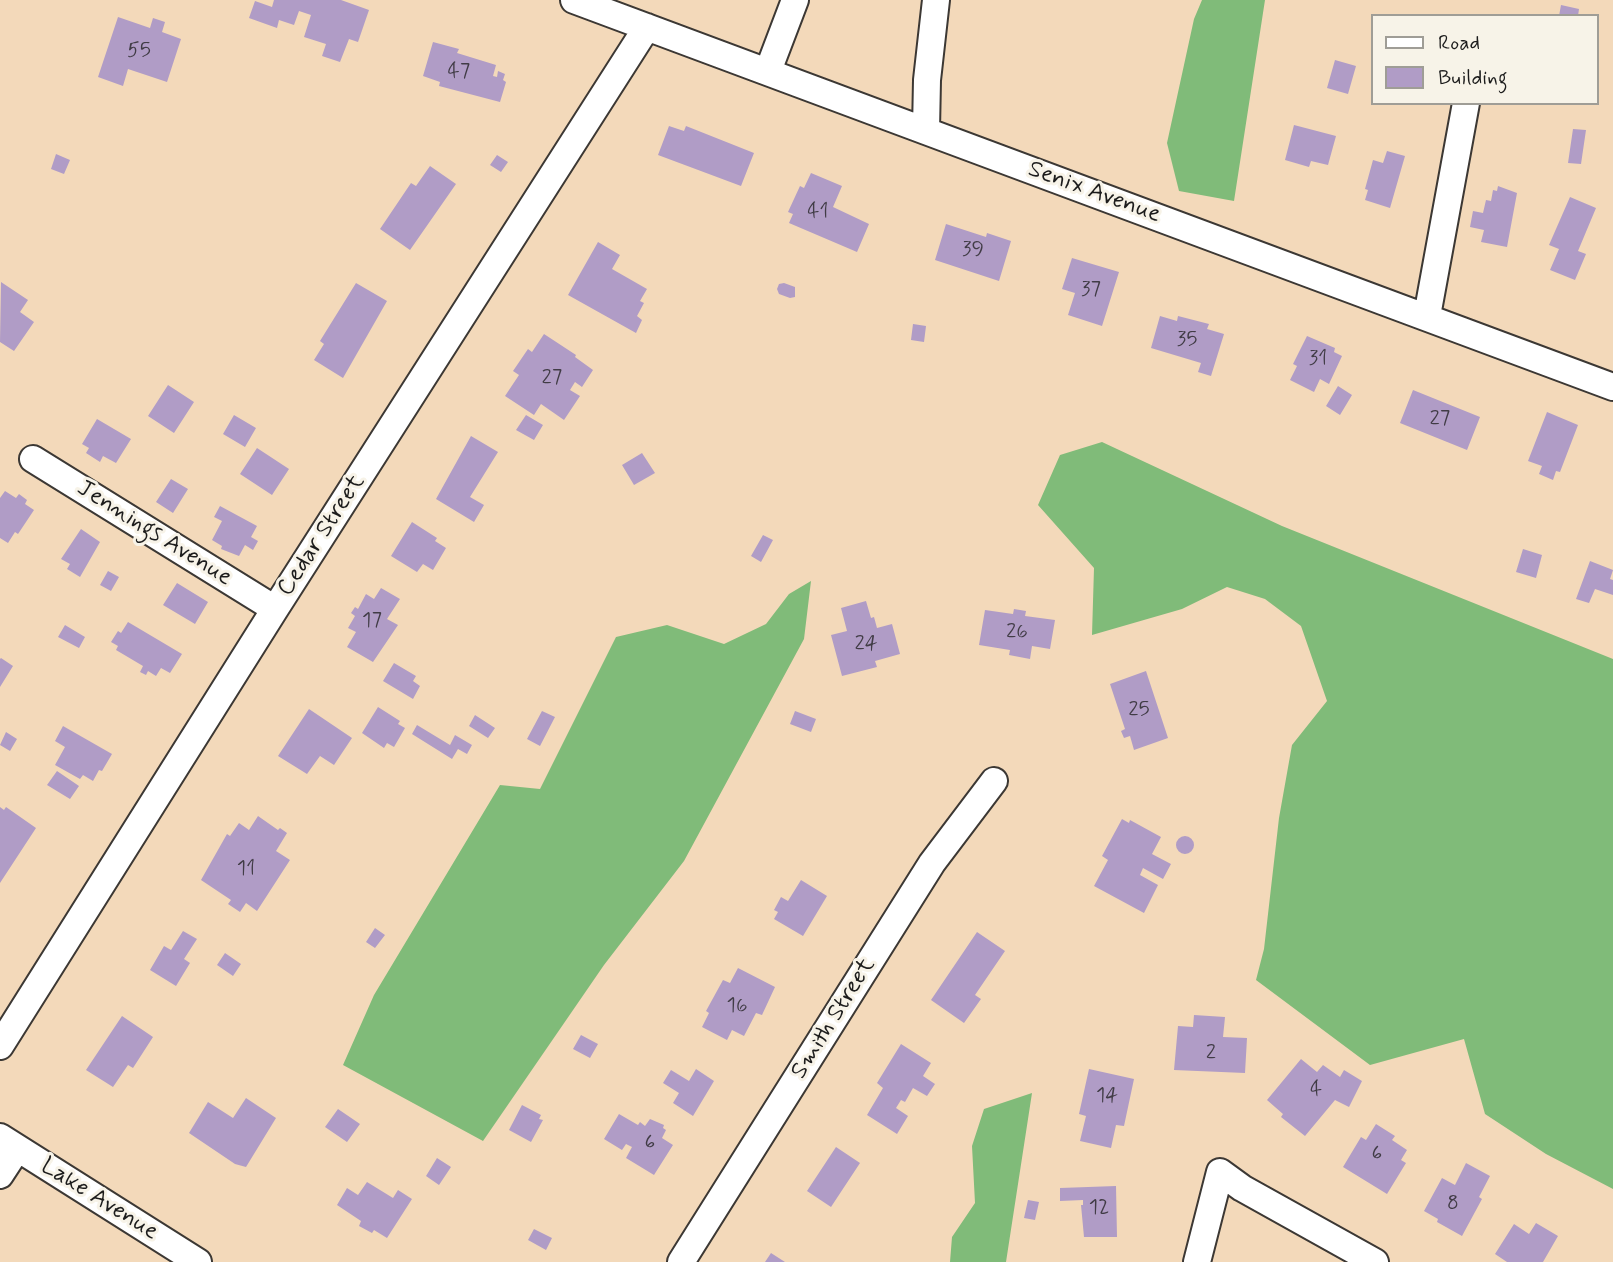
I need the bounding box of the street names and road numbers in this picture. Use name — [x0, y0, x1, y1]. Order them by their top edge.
street label: Senix Avenue — [1024, 156, 1164, 230]
street label: Cedar Street — [272, 470, 372, 602]
street label: Jennings Avenue — [71, 475, 237, 593]
street label: Smith Street — [785, 953, 883, 1085]
street label: Lake Avenue — [35, 1153, 163, 1247]

